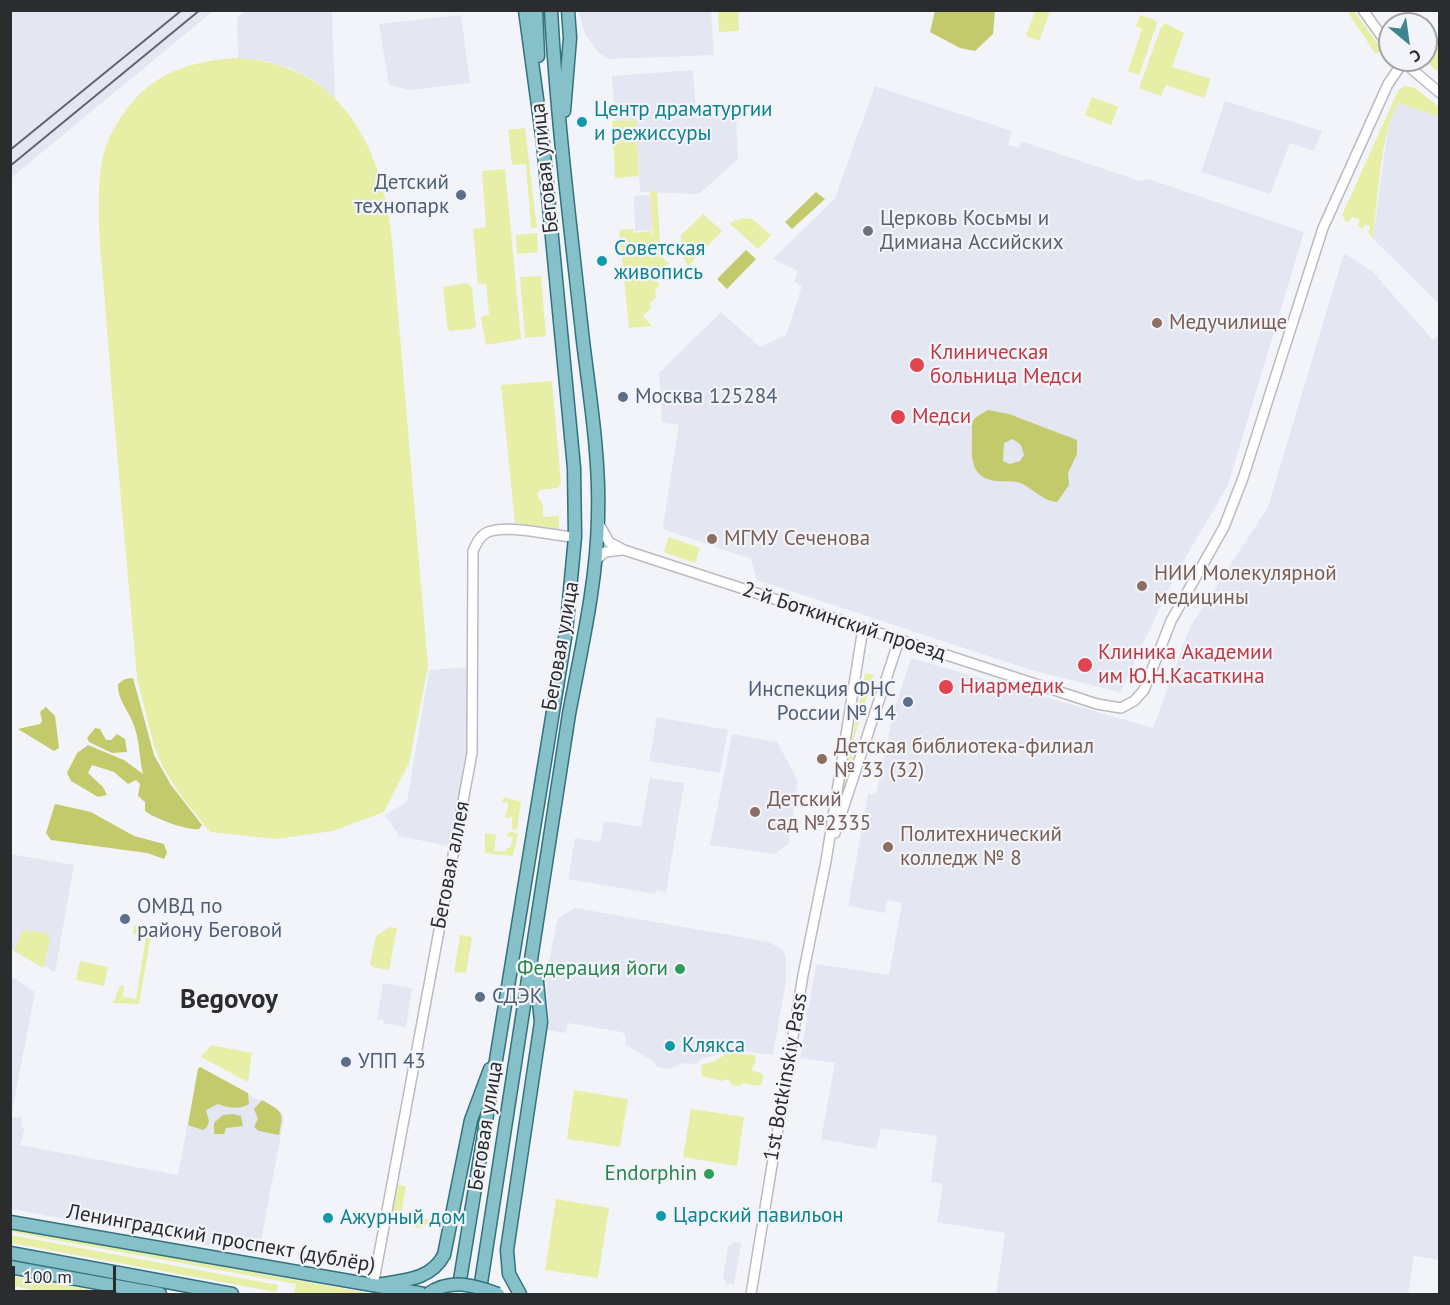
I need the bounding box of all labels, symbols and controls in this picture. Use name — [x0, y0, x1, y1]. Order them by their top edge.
north arrow — [1378, 12, 1438, 72]
text: С — [1407, 45, 1425, 67]
place label: Центр драматургии и режиссуры — [594, 97, 773, 147]
street label: Беговая улица — [526, 102, 564, 234]
marker: Центр драматургии и режиссуры — [575, 115, 589, 129]
place label: Детский технопарк — [354, 170, 449, 220]
marker: Детский технопарк — [454, 188, 468, 202]
place label: Церковь Косьмы и Димиана Ассийских — [880, 206, 1063, 256]
marker: Церковь Косьмы и Димиана Ассийских — [861, 224, 875, 238]
place label: Советская живопись — [614, 236, 706, 286]
marker: Советская живопись — [595, 254, 609, 268]
place label: Медучилище — [1169, 310, 1287, 336]
marker: Медучилище — [1150, 316, 1164, 330]
place label: Клиническая больница Медси — [930, 340, 1082, 390]
marker: Клиническая больница Медси — [908, 356, 926, 374]
place label: Москва 125284 — [635, 384, 778, 410]
marker: Москва 125284 — [616, 390, 630, 404]
place label: Медси — [912, 404, 971, 430]
marker: Медси — [889, 408, 907, 426]
place label: МГМУ Сеченова — [724, 526, 870, 552]
marker: МГМУ Сеченова — [705, 532, 719, 546]
place label: НИИ Молекулярной медицины — [1154, 561, 1337, 611]
street label: 2-й Боткинский проезд — [739, 577, 949, 667]
street label: Беговая улица — [537, 579, 585, 713]
marker: НИИ Молекулярной медицины — [1135, 579, 1149, 593]
place label: Клиника Академии им Ю.Н.Касаткина — [1098, 640, 1273, 690]
marker: Клиника Академии им Ю.Н.Касаткина — [1076, 656, 1094, 674]
place label: Ниармедик — [960, 674, 1064, 700]
place label: Инспекция ФНС России № 14 — [748, 677, 896, 727]
marker: Ниармедик — [937, 678, 955, 696]
marker: Инспекция ФНС России № 14 — [901, 695, 915, 709]
place label: Детская библиотека-филиал № 33 (32) — [834, 734, 1094, 784]
marker: Детская библиотека-филиал № 33 (32) — [815, 752, 829, 766]
place label: Детский сад №2335 — [767, 787, 871, 837]
street label: Беговая аллея — [426, 799, 476, 931]
marker: Детский сад №2335 — [748, 805, 762, 819]
place label: Политехнический колледж № 8 — [900, 822, 1062, 872]
marker: Политехнический колледж № 8 — [881, 840, 895, 854]
place label: ОМВД по району Беговой — [137, 894, 282, 944]
marker: ОМВД по району Беговой — [118, 912, 132, 926]
place label: Федерация йоги — [517, 956, 668, 982]
marker: Федерация йоги — [673, 962, 687, 976]
district label: Begovoy — [180, 984, 278, 1016]
place label: СДЭК — [492, 984, 543, 1010]
marker: СДЭК — [473, 990, 487, 1004]
street label: 1st Botkinskiy Pass — [759, 991, 813, 1163]
place label: Клякса — [682, 1033, 745, 1059]
marker: Клякса — [663, 1039, 677, 1053]
place label: УПП 43 — [358, 1049, 426, 1075]
marker: УПП 43 — [339, 1055, 353, 1069]
street label: Беговая улица — [463, 1059, 509, 1193]
place label: Endorphin — [605, 1161, 697, 1187]
marker: Endorphin — [702, 1167, 716, 1181]
street label: Ленинградский проспект (дублёр) — [65, 1199, 377, 1279]
place label: Царский павильон — [673, 1203, 844, 1229]
place label: Ажурный дом — [340, 1205, 466, 1231]
marker: Царский павильон — [654, 1209, 668, 1223]
marker: Ажурный дом — [321, 1211, 335, 1225]
scale bar — [15, 1254, 118, 1292]
text: 100 m — [23, 1265, 72, 1288]

